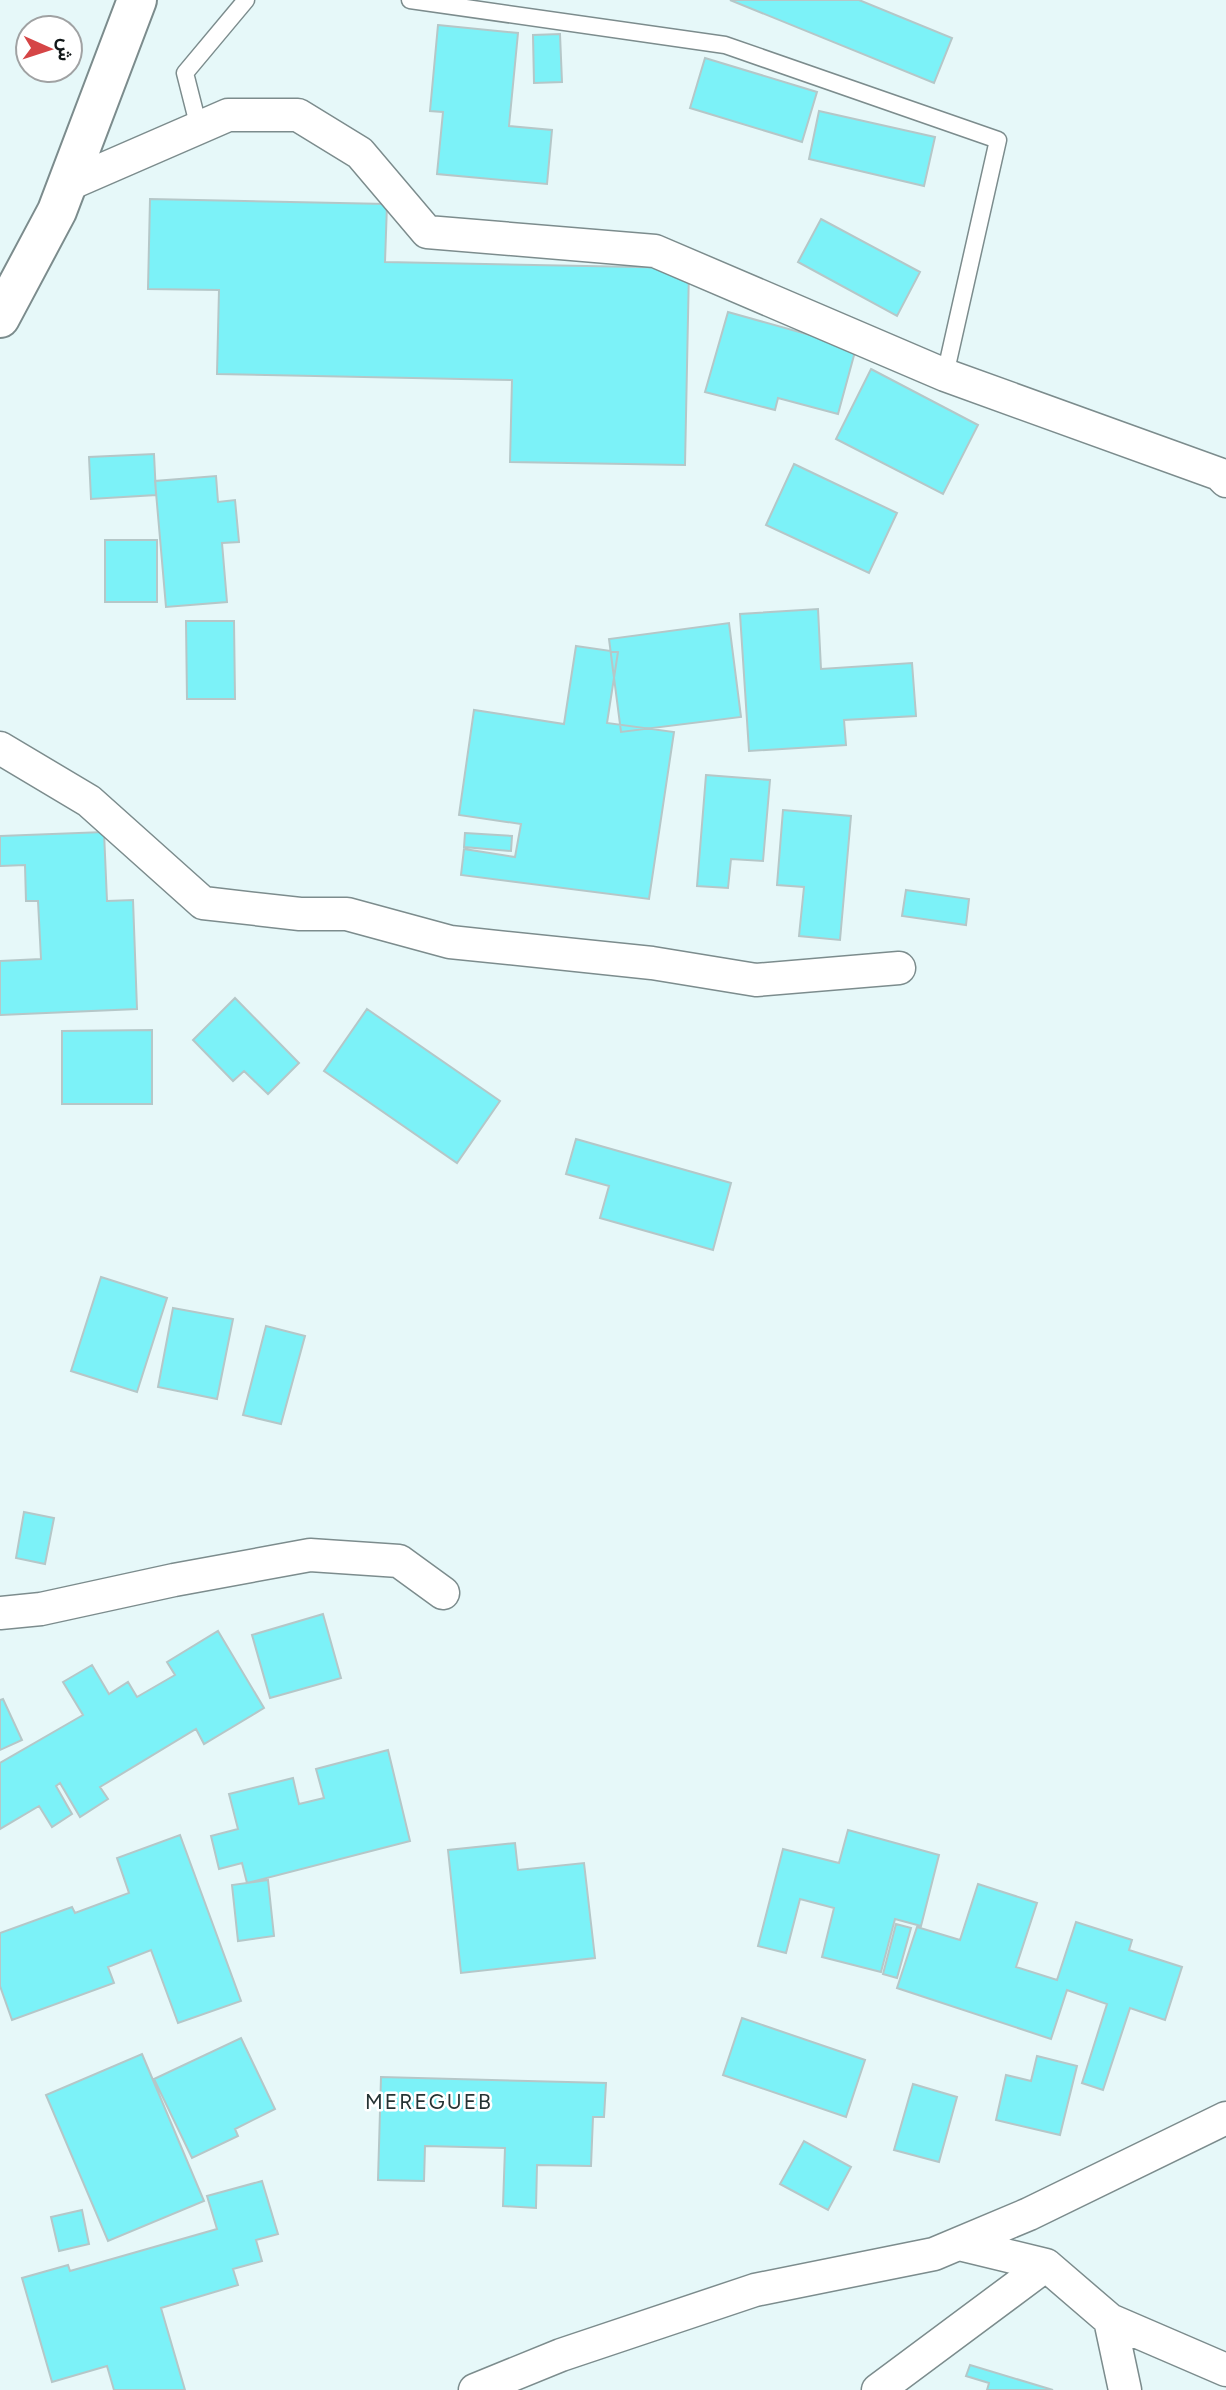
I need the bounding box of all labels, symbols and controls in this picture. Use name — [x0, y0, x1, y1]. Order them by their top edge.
north arrow — [14, 14, 84, 84]
text: ش — [53, 38, 78, 62]
district label: MEREGUEB — [365, 2089, 493, 2114]

